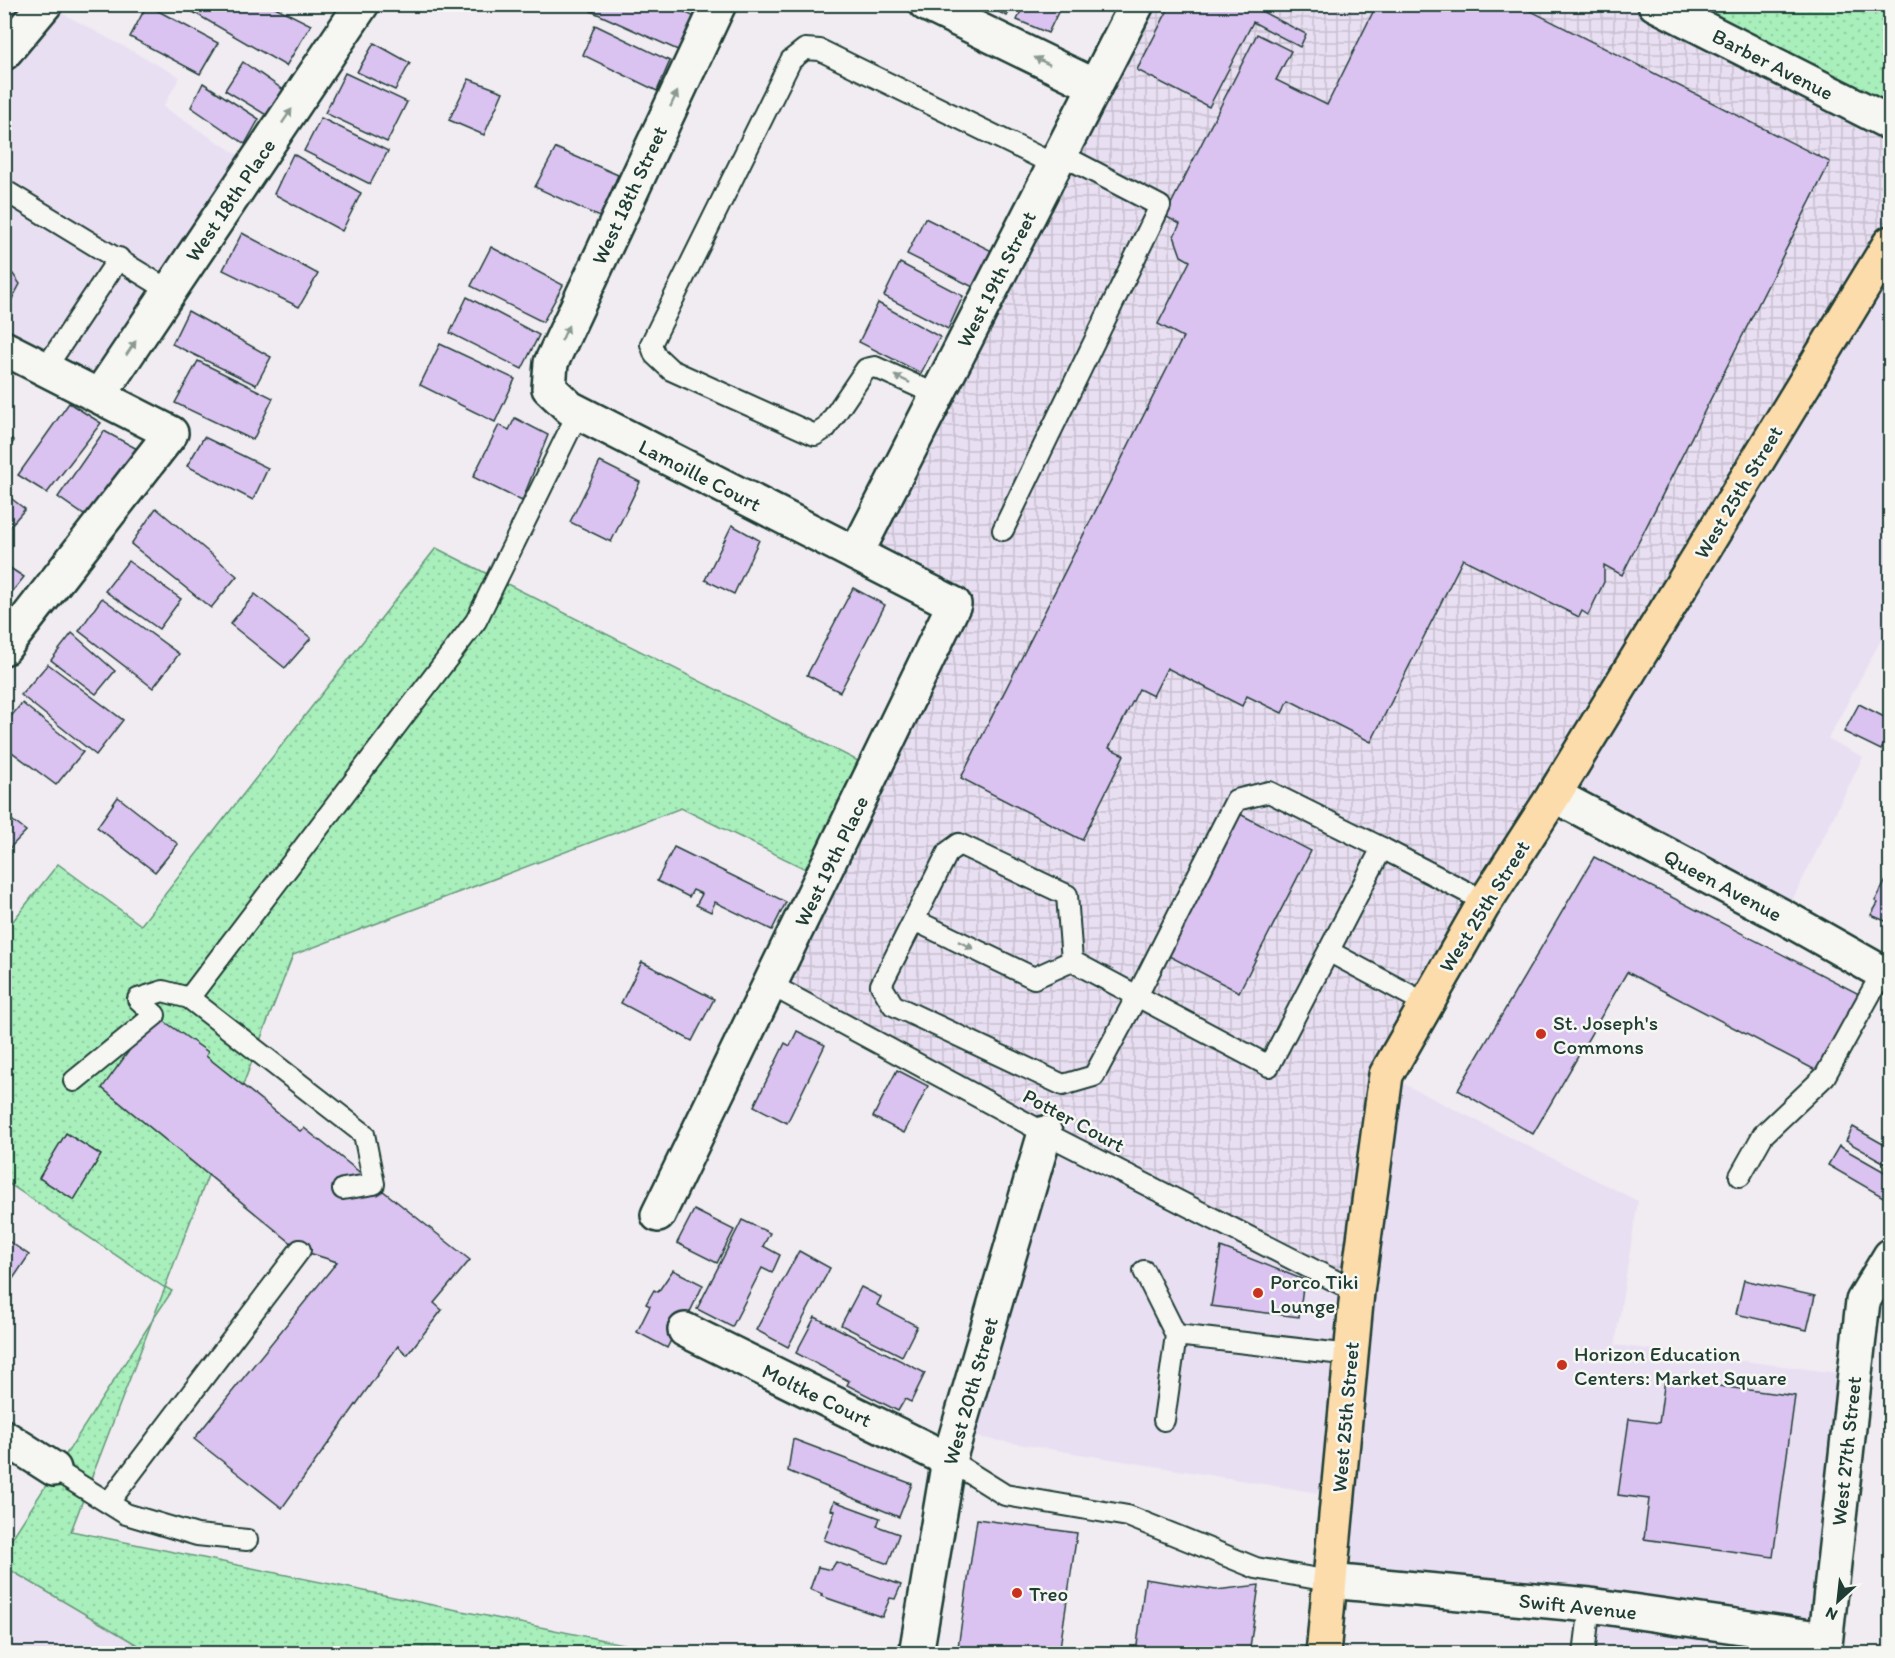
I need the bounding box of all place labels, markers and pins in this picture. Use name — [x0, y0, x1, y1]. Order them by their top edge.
place label: St. Joseph's Commons — [1553, 1010, 1658, 1059]
marker: St. Joseph's Commons — [1534, 1027, 1548, 1041]
place label: Porco Tiki Lounge — [1270, 1269, 1359, 1318]
marker: Porco Tiki Lounge — [1251, 1286, 1265, 1300]
place label: Horizon Education Centers: Market Square — [1574, 1341, 1787, 1390]
marker: Horizon Education Centers: Market Square — [1555, 1358, 1569, 1372]
place label: Treo — [1029, 1581, 1068, 1606]
marker: Treo — [1010, 1586, 1024, 1600]

